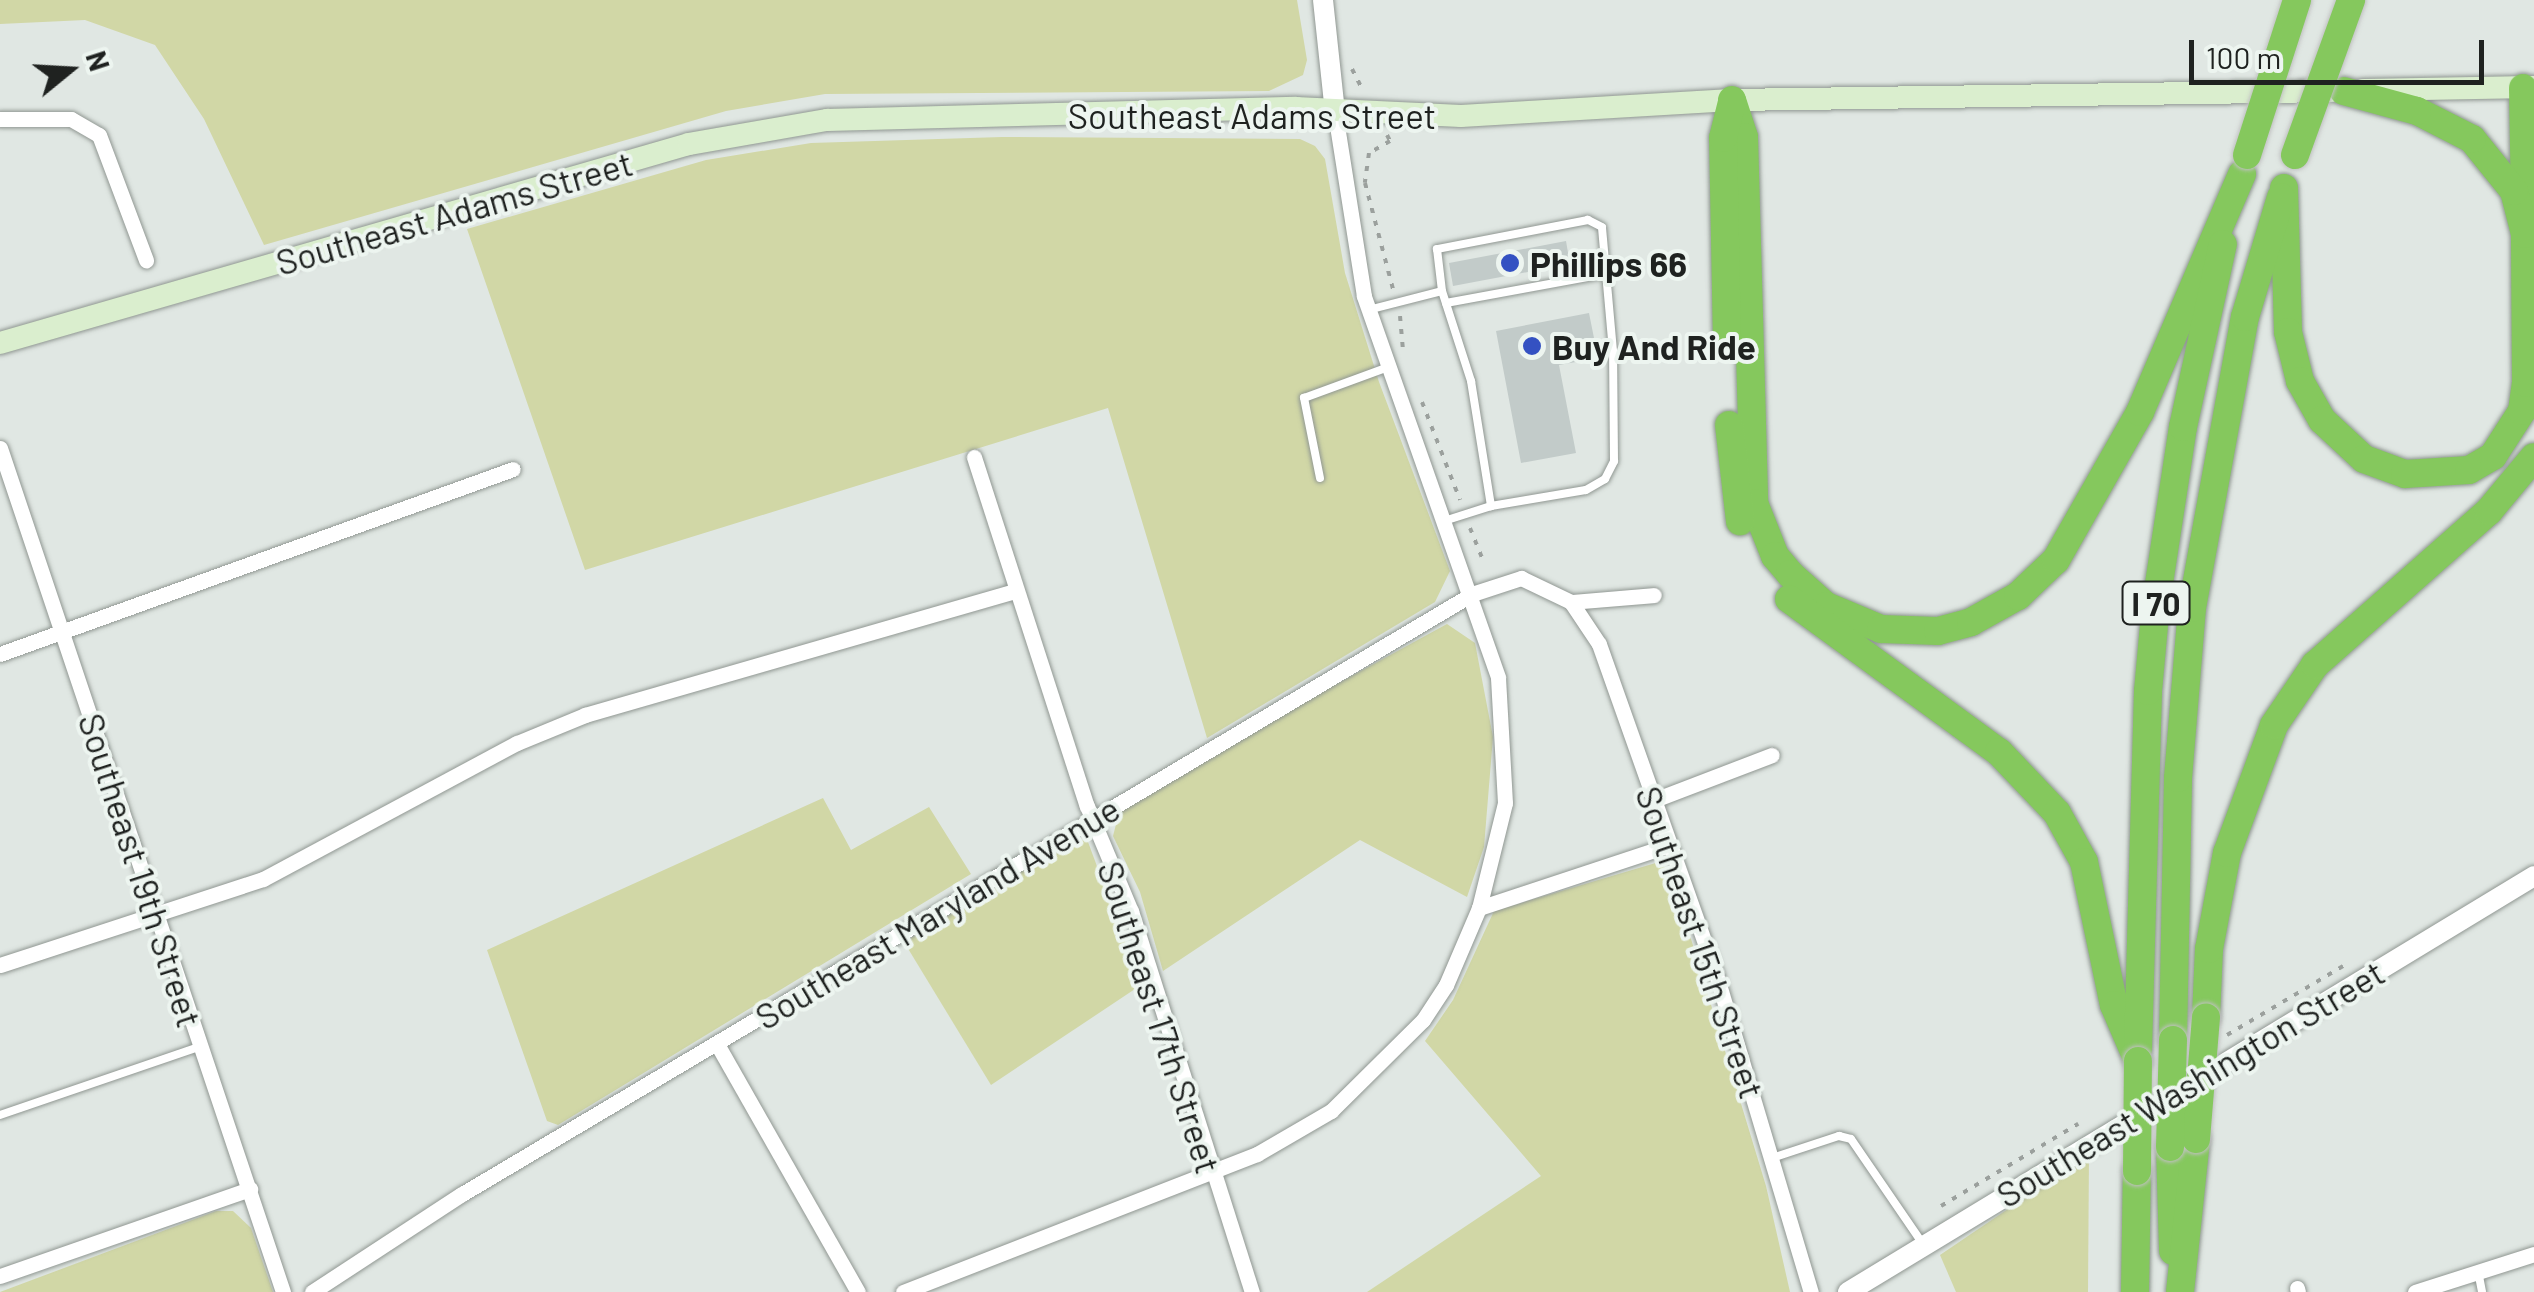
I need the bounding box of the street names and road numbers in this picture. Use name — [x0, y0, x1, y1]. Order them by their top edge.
street label: Southeast Adams Street — [1068, 94, 1436, 136]
street label: Southeast Adams Street — [271, 141, 637, 283]
road number: I 70 — [2121, 576, 2191, 630]
street label: Southeast 19th Street — [70, 708, 212, 1032]
street label: Southeast 15th Street — [1628, 781, 1774, 1103]
street label: Southeast Maryland Avenue — [747, 787, 1127, 1037]
street label: Southeast 17th Street — [1090, 856, 1230, 1178]
street label: Southeast Washington Street — [1989, 951, 2391, 1215]

